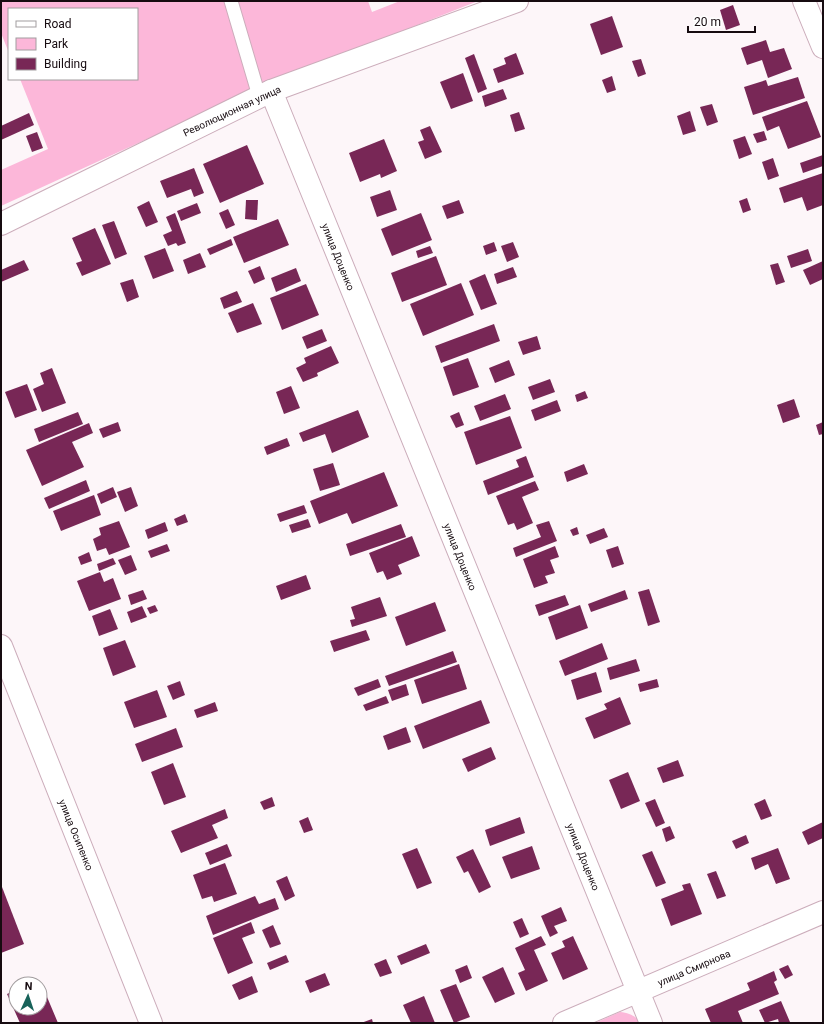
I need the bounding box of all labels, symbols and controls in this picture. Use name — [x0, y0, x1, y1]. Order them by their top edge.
legend — [8, 8, 138, 80]
scale bar — [688, 8, 755, 34]
text: 20 m — [694, 15, 721, 29]
text: Road — [44, 17, 72, 31]
text: Park — [44, 37, 69, 51]
text: Building — [44, 57, 87, 71]
street label: Революционная улица — [181, 83, 283, 139]
street label: улица Доценко — [320, 222, 357, 292]
street label: улица Доценко — [442, 522, 479, 592]
street label: улица Осипенко — [57, 798, 95, 872]
street label: улица Доценко — [565, 822, 602, 892]
street label: улица Смирнова — [656, 948, 732, 988]
north arrow — [8, 976, 48, 1016]
text: N — [24, 980, 33, 993]

